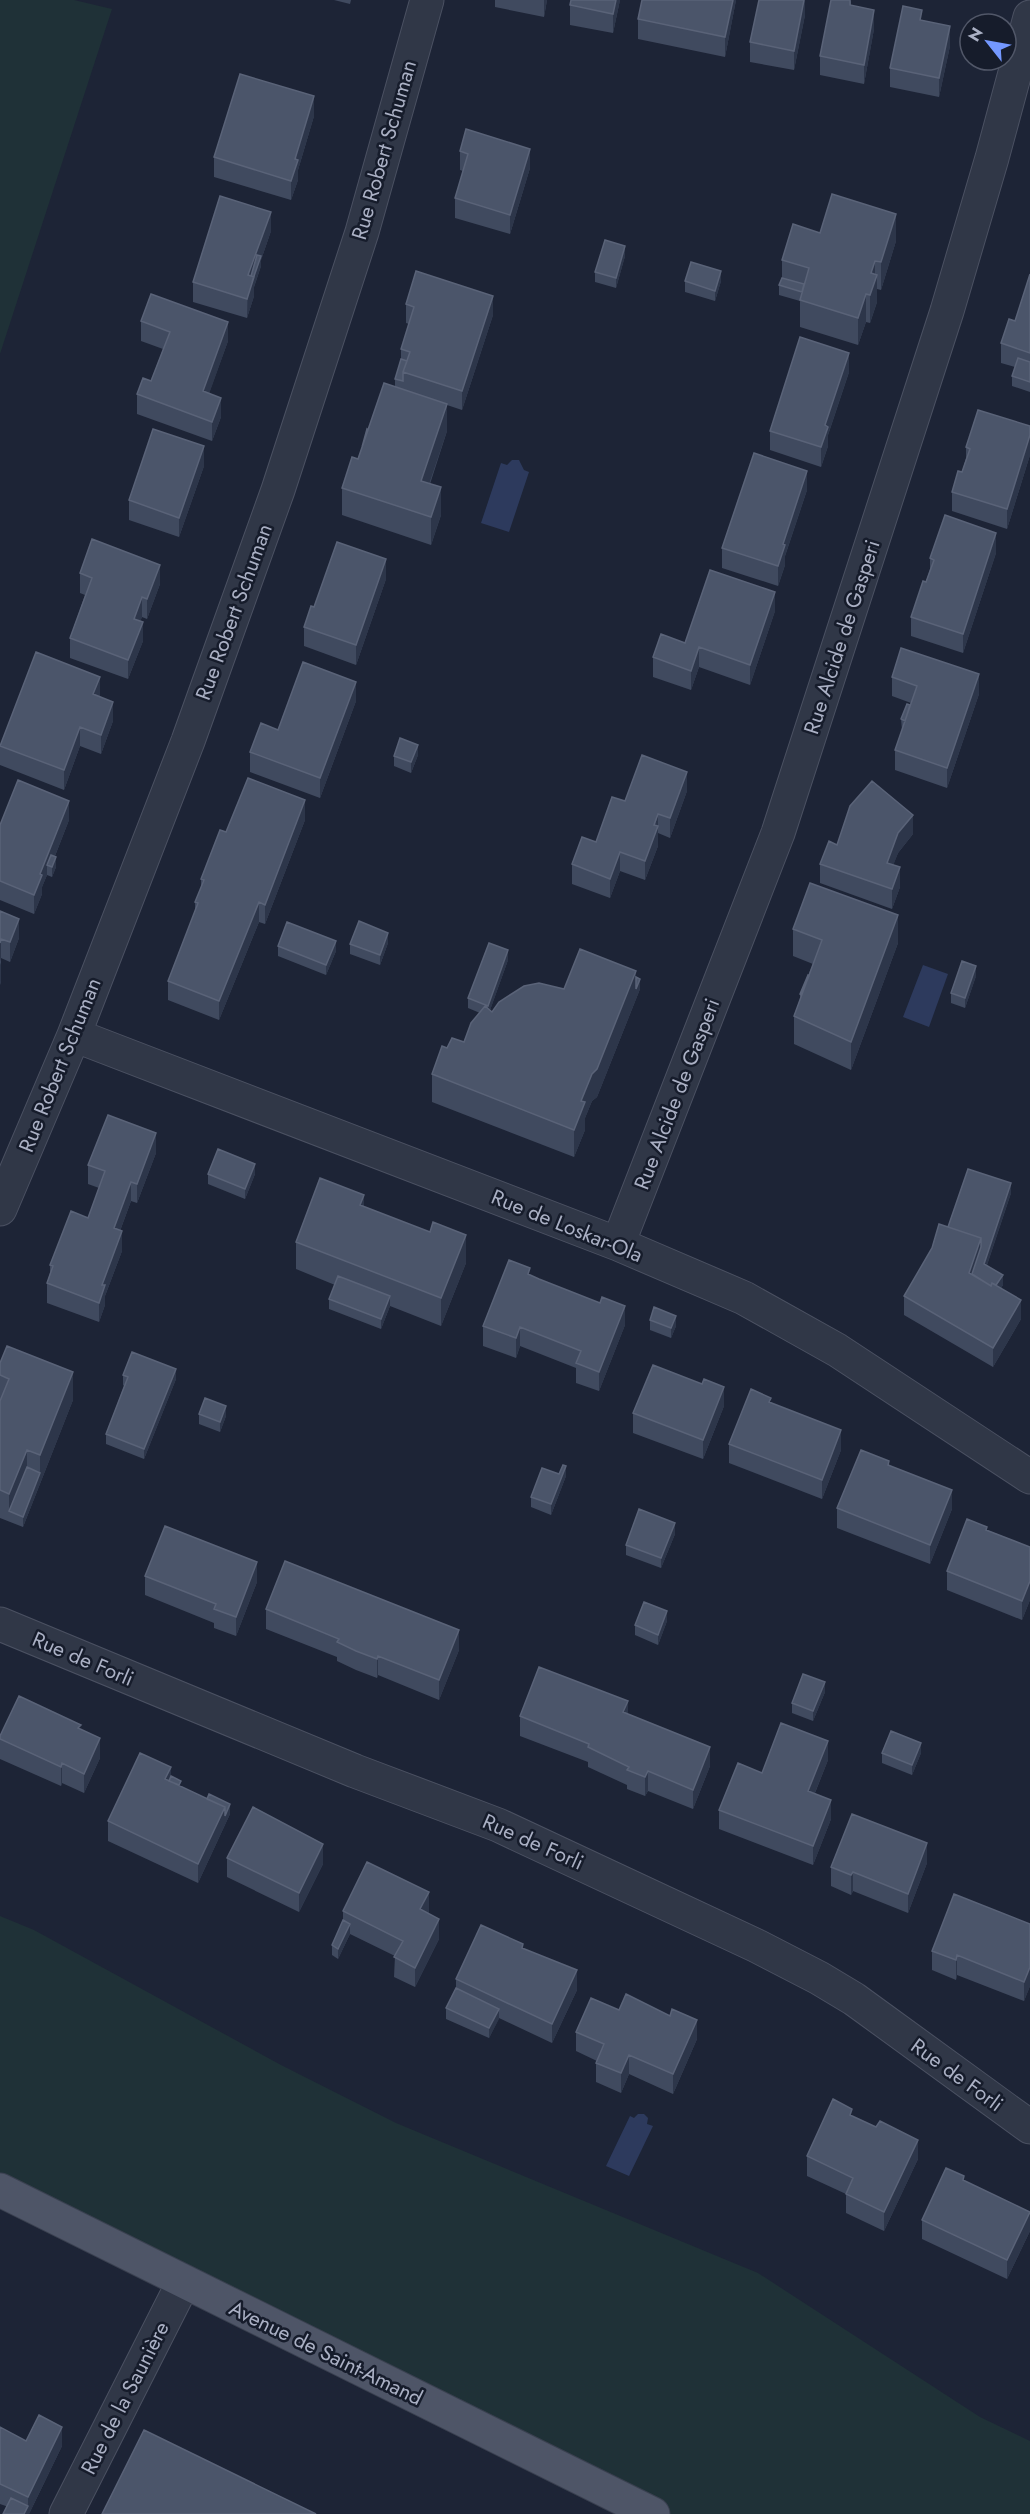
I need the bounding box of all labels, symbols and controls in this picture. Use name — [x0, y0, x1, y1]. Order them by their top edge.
north arrow — [958, 12, 1018, 72]
text: N — [962, 23, 989, 46]
street label: Rue Robert Schuman — [344, 57, 424, 243]
street label: Rue Robert Schuman — [188, 520, 280, 704]
street label: Rue Alcide de Gasperi — [796, 536, 888, 738]
street label: Rue Robert Schuman — [11, 973, 109, 1157]
street label: Rue Alcide de Gasperi — [627, 994, 727, 1194]
street label: Rue de Loskar-Ola — [487, 1182, 647, 1270]
street label: Rue de Forli — [28, 1624, 138, 1694]
street label: Rue de Forli — [478, 1806, 588, 1878]
street label: Rue de Forli — [905, 2031, 1009, 2119]
street label: Avenue de Saint-Amand — [224, 2293, 428, 2413]
street label: Rue de la Saunière — [74, 2316, 177, 2480]

